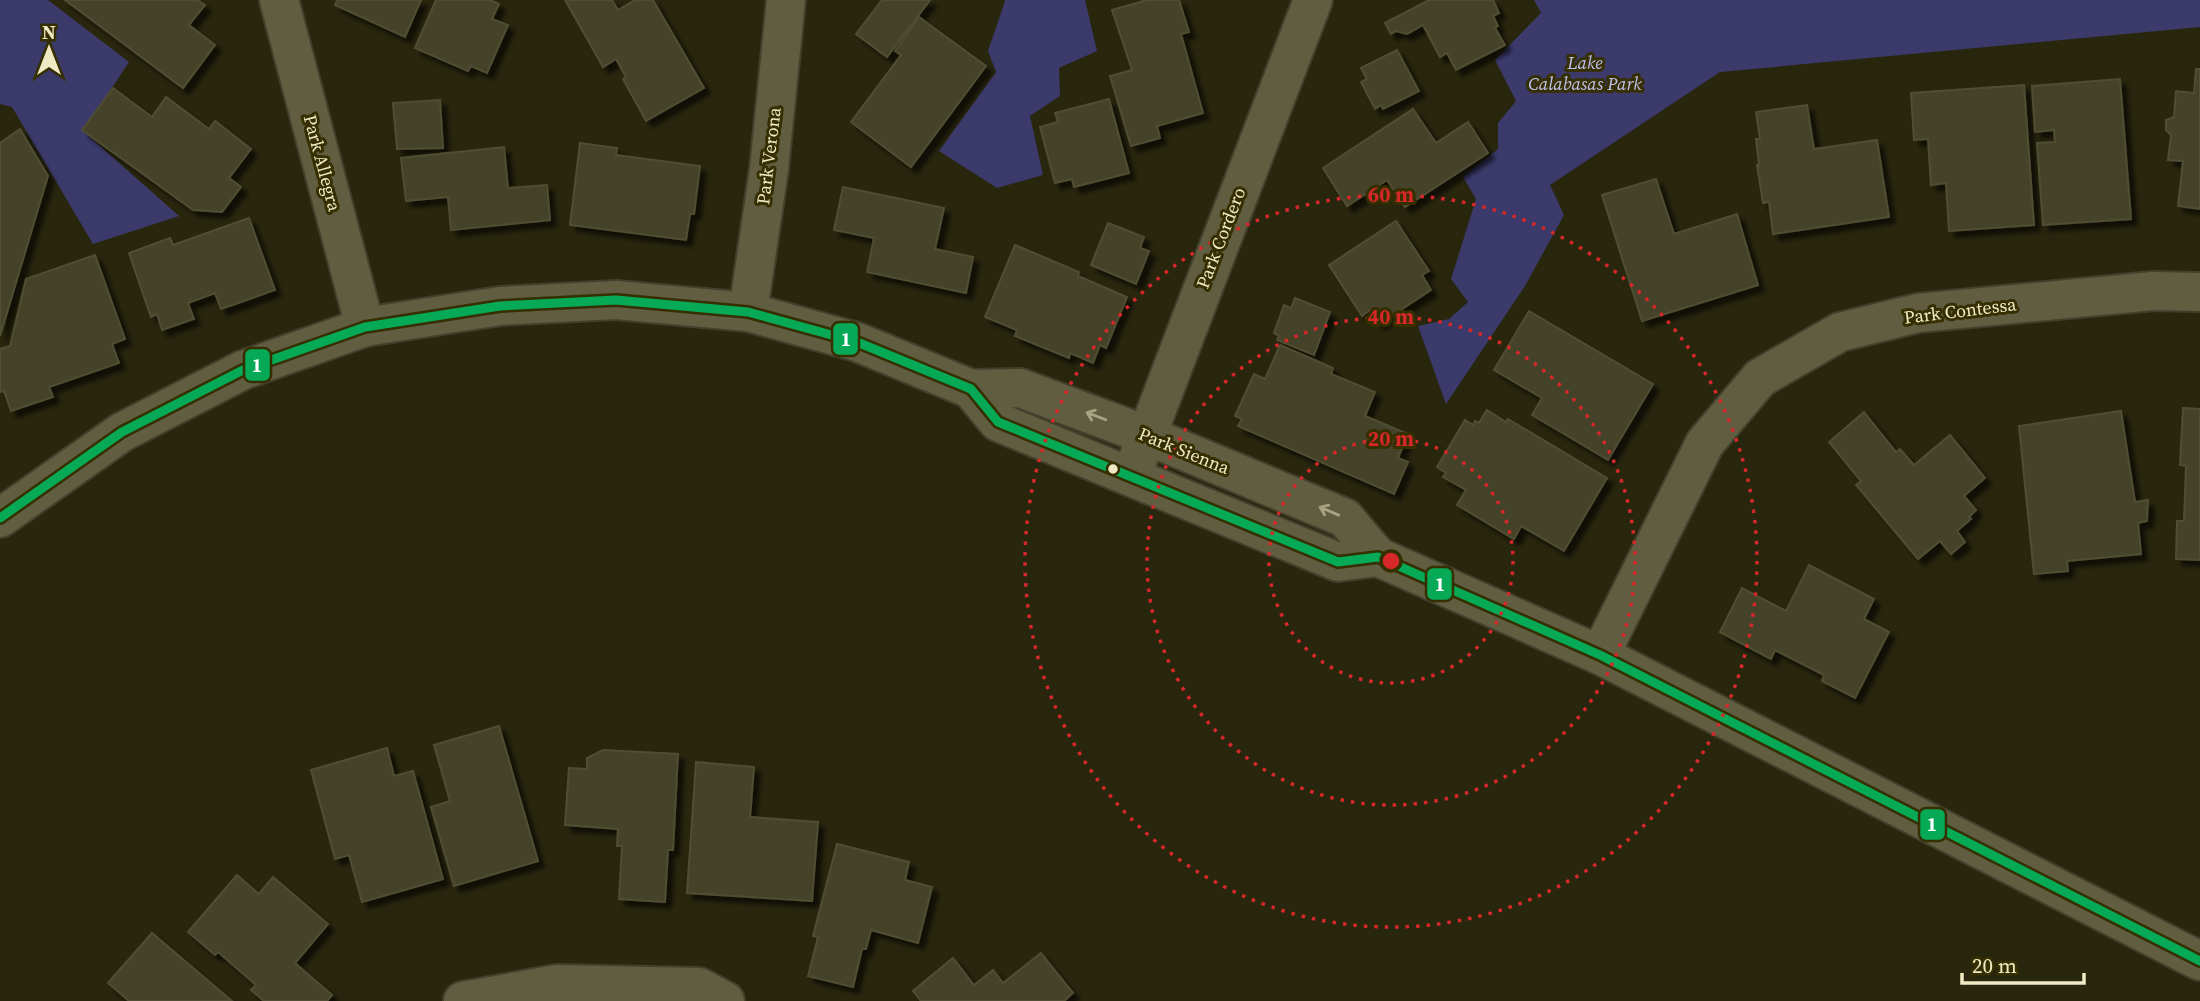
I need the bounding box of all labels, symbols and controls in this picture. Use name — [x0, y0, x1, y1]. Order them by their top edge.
north arrow — [14, 14, 84, 84]
text: N — [42, 19, 56, 45]
park label: Lake Calabasas Park — [1528, 50, 1642, 96]
street label: Park Verona — [750, 105, 787, 206]
street label: Park Allegra — [298, 112, 348, 215]
text: 60 m — [1368, 180, 1414, 209]
street label: Park Cordero — [1190, 184, 1251, 292]
street label: Park Contessa — [1902, 291, 2018, 330]
text: 40 m — [1368, 302, 1414, 331]
line badge: 1 — [832, 322, 859, 356]
text: 1 — [841, 326, 851, 352]
line badge: 1 — [244, 348, 271, 382]
text: 1 — [252, 352, 262, 378]
one-way arrow — [1085, 409, 1107, 422]
street label: Park Sienna — [1135, 421, 1234, 480]
text: 20 m — [1368, 424, 1414, 453]
unlabelled marker — [1106, 462, 1120, 476]
one-way arrow — [1319, 504, 1340, 517]
centre of rings — [1379, 549, 1403, 573]
line badge: 1 — [1426, 567, 1453, 601]
text: 1 — [1435, 571, 1445, 597]
line badge: 1 — [1919, 808, 1946, 841]
text: 1 — [1927, 811, 1937, 837]
scale bar — [1962, 942, 2084, 986]
text: 20 m — [1972, 951, 2017, 980]

